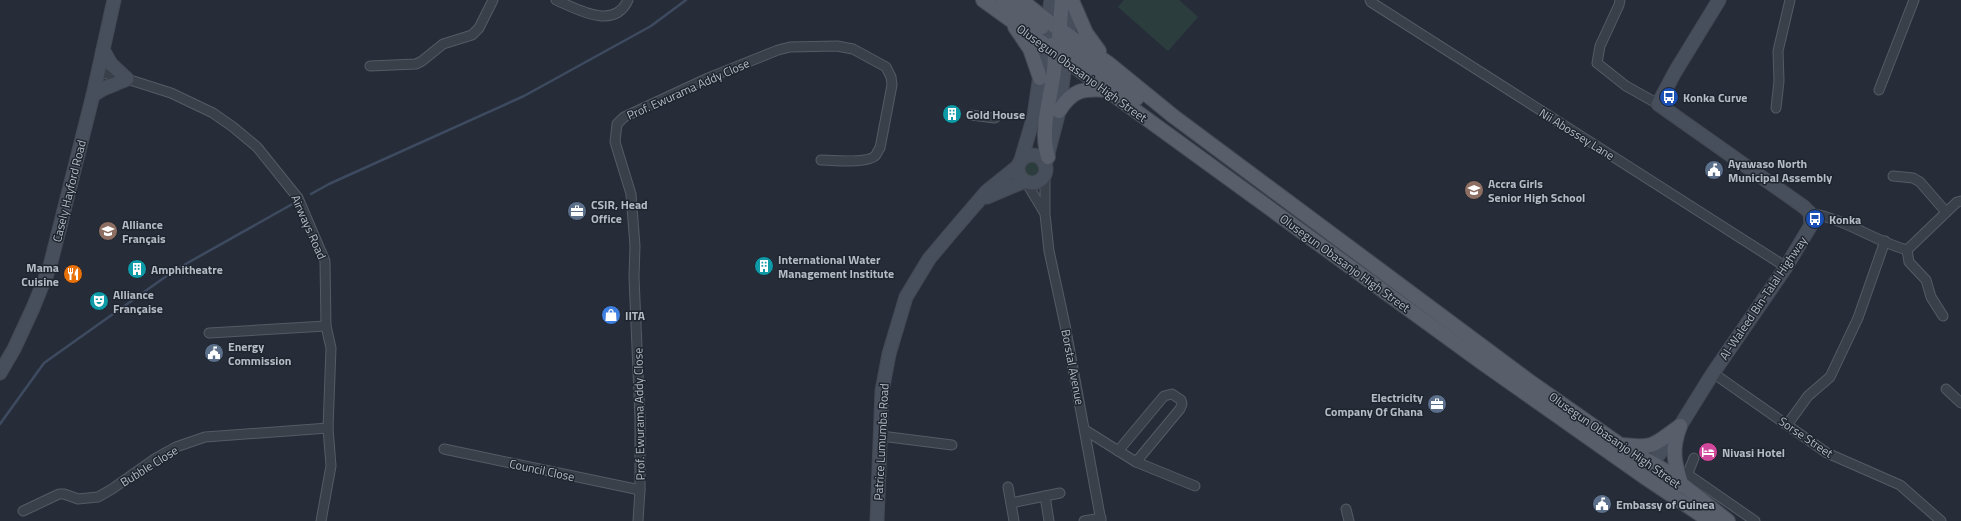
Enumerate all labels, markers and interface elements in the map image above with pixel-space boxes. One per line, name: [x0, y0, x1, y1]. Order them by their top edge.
street label: Olusegun Obasanjo High Street: [1013, 19, 1152, 127]
street label: Prof. Ewurama Addy Close: [624, 53, 752, 125]
bus stop icon: Konka Curve: [1658, 86, 1680, 108]
place label: Konka Curve: [1683, 88, 1747, 107]
building icon: Gold House: [941, 103, 963, 125]
street label: Nii Abossey Lane: [1536, 103, 1618, 165]
place label: Gold House: [966, 105, 1025, 124]
street label: Casely Hayford Road: [47, 138, 91, 244]
place label: Ayawaso North Municipal Assembly: [1728, 154, 1832, 187]
public building icon: Ayawaso North Municipal Assembly: [1703, 159, 1725, 181]
place label: Accra Girls Senior High School: [1488, 174, 1585, 207]
school or university icon: Accra Girls Senior High School: [1463, 179, 1485, 201]
street label: Airways Road: [286, 192, 332, 262]
place label: CSIR, Head Office: [591, 195, 648, 228]
office icon: CSIR, Head Office: [566, 200, 588, 222]
bus stop icon: Konka: [1804, 208, 1826, 230]
street label: Olusegun Obasanjo High Street: [1276, 209, 1415, 317]
place label: Konka: [1829, 210, 1861, 229]
place label: Alliance Français: [122, 215, 166, 248]
school or university icon: Alliance Français: [97, 220, 119, 242]
street label: Al-Waleed Bin-Talal Highway: [1714, 232, 1812, 364]
place label: International Water Management Institute: [778, 250, 894, 283]
building icon: International Water Management Institute: [753, 255, 775, 277]
place label: Mama Cuisine: [21, 258, 59, 291]
building icon: Amphitheatre: [126, 258, 148, 280]
place label: Amphitheatre: [151, 260, 223, 279]
restaurant icon: Mama Cuisine: [62, 263, 84, 285]
place label: Alliance Française: [113, 285, 163, 318]
theatre icon: Alliance Française: [88, 290, 110, 312]
shop icon: IITA: [600, 304, 622, 326]
place label: IITA: [625, 306, 646, 325]
street label: Borstal Avenue: [1056, 328, 1090, 406]
place label: Energy Commission: [228, 337, 291, 370]
public building icon: Energy Commission: [203, 342, 225, 364]
street label: Prof. Ewurama Addy Close: [628, 348, 650, 480]
street label: Patrice Lumumba Road: [868, 383, 894, 501]
street label: Olusegun Obasanjo High Street: [1545, 387, 1685, 493]
place label: Electricity Company Of Ghana: [1325, 388, 1423, 421]
office icon: Electricity Company Of Ghana: [1426, 393, 1448, 415]
street label: Sorse Street: [1775, 412, 1838, 463]
street label: Bubble Close: [116, 441, 182, 491]
hotel icon: Nivasi Hotel: [1697, 441, 1719, 463]
place label: Nivasi Hotel: [1722, 443, 1785, 462]
street label: Council Close: [508, 454, 576, 486]
public building icon: Embassy of Guinea: [1591, 493, 1613, 515]
place label: Embassy of Guinea: [1616, 495, 1715, 514]

